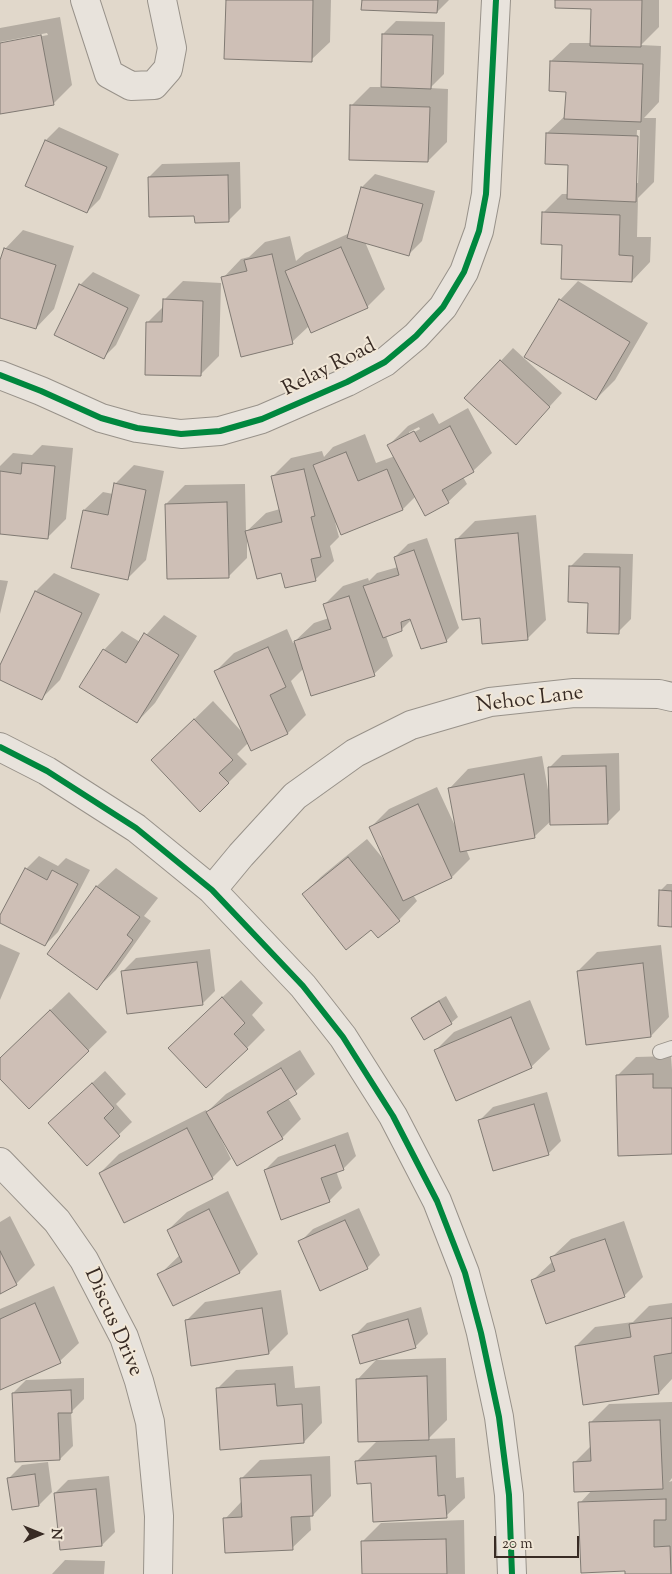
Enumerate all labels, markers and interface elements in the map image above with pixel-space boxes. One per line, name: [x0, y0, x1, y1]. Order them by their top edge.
street label: Relay Road: [279, 335, 381, 403]
street label: Nehoc Lane: [475, 682, 585, 720]
street label: Discus Drive: [77, 1265, 147, 1381]
north arrow: [15, 1509, 65, 1559]
scale bar: [497, 1526, 582, 1558]
text: N: [45, 1528, 65, 1540]
text: 20 m: [502, 1534, 533, 1555]

